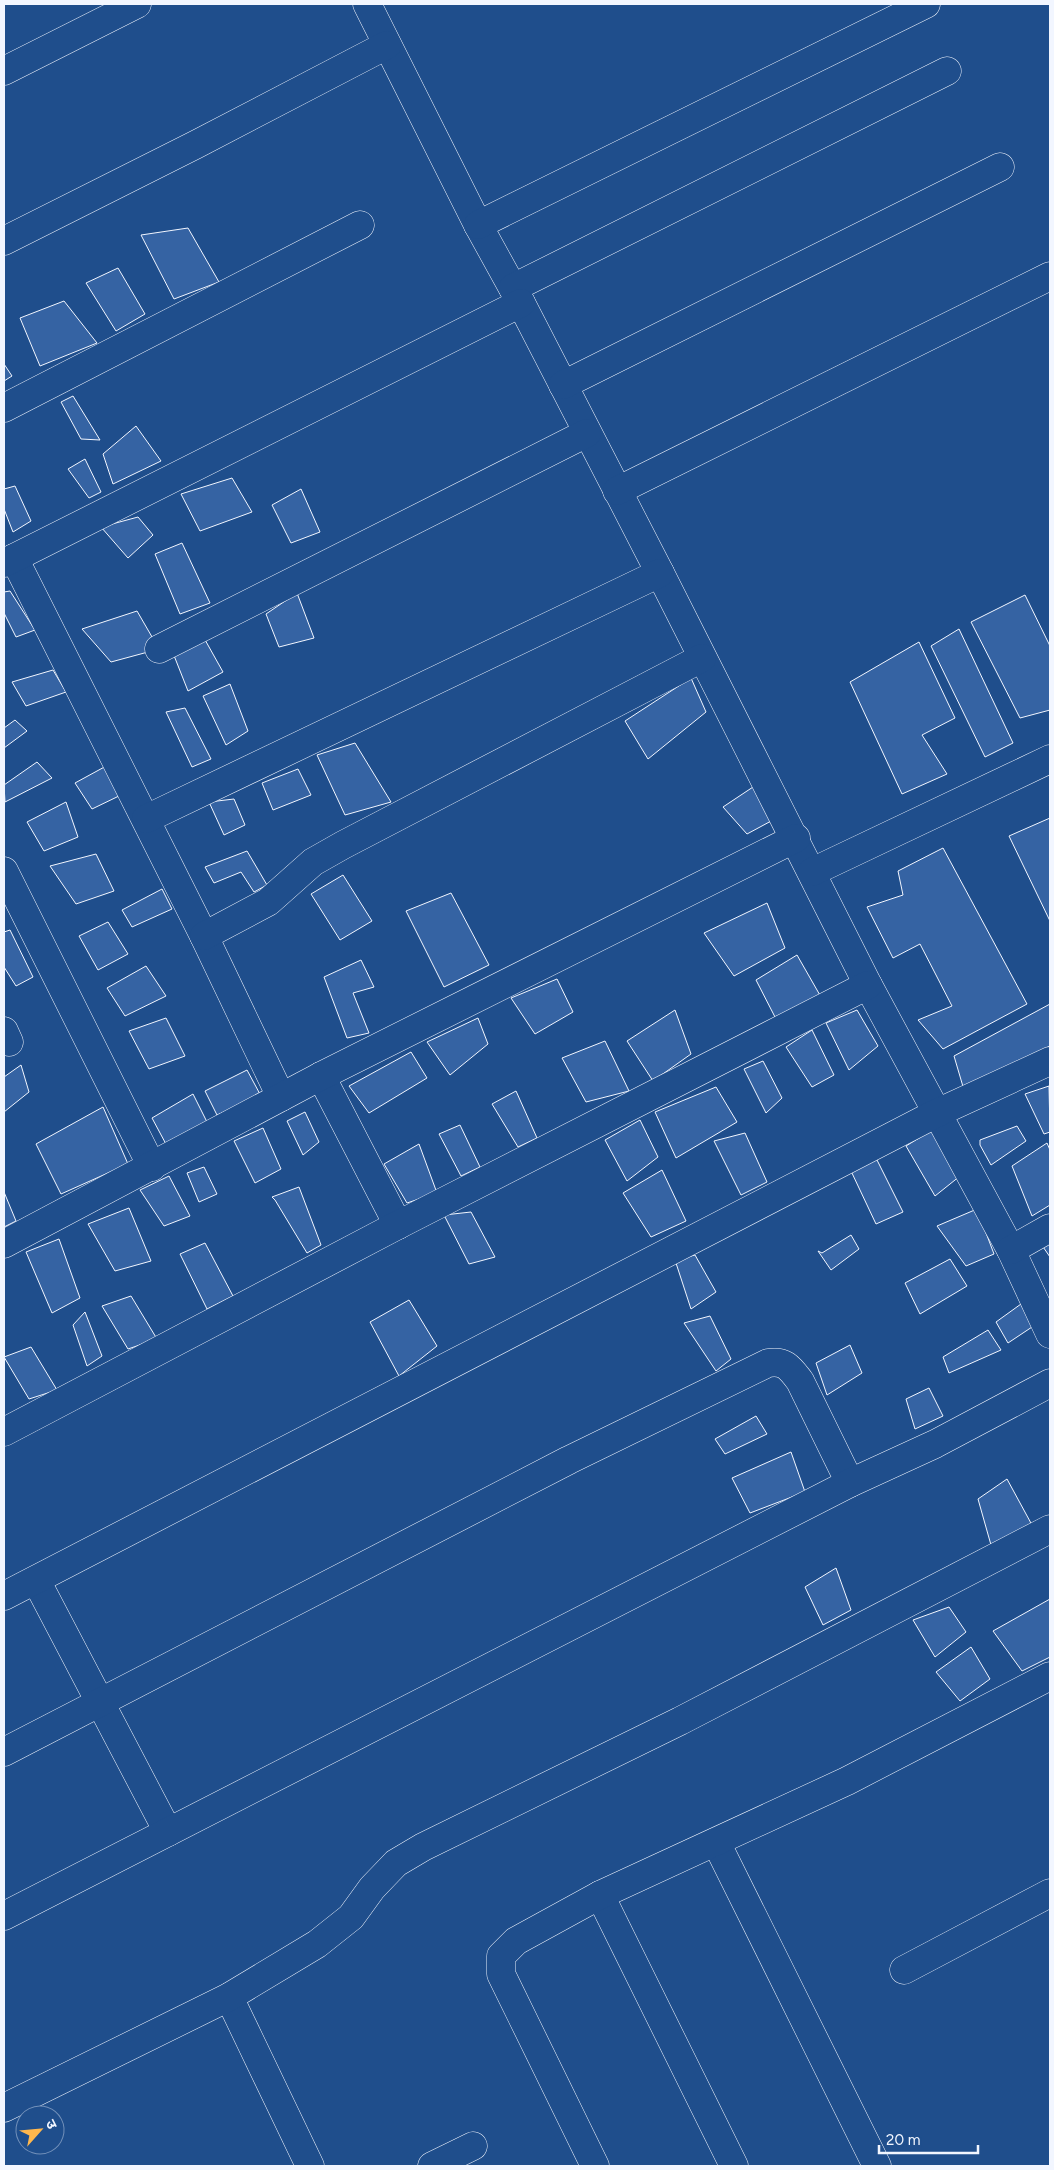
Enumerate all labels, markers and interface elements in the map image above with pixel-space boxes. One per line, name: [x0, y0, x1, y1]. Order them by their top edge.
north arrow: [15, 2105, 65, 2155]
text: उ: [42, 2117, 61, 2133]
scale bar: [879, 2122, 978, 2154]
text: 20 m: [886, 2131, 920, 2149]

